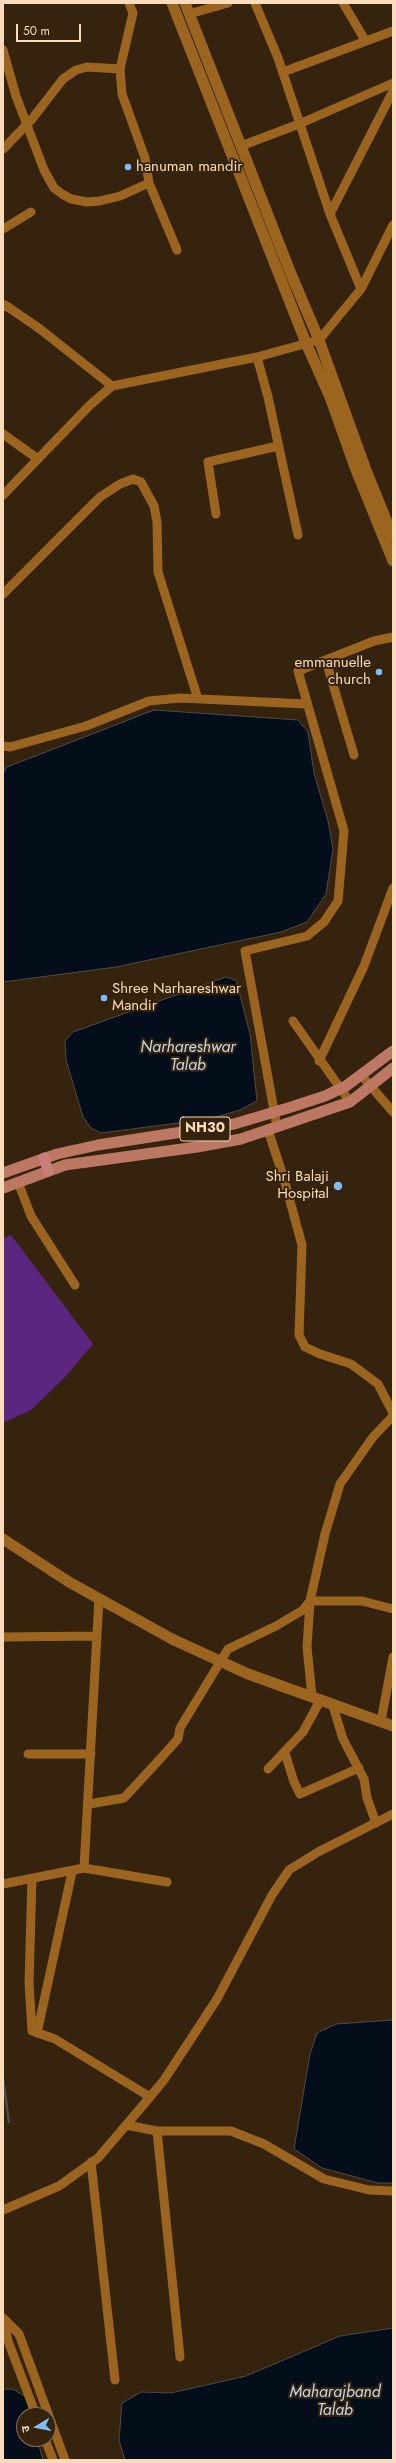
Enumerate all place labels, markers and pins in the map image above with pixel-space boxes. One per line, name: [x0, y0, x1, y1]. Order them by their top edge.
place label: hanuman mandir: [136, 158, 243, 176]
marker: hanuman mandir: [123, 162, 133, 172]
place label: emmanuelle church: [295, 654, 371, 689]
marker: emmanuelle church: [374, 667, 384, 677]
place label: Shree Narhareshwar Mandir: [112, 980, 241, 1015]
marker: Shree Narhareshwar Mandir: [99, 993, 109, 1003]
place label: Shri Balaji Hospital: [265, 1168, 329, 1203]
marker: Shri Balaji Hospital: [332, 1180, 344, 1192]

